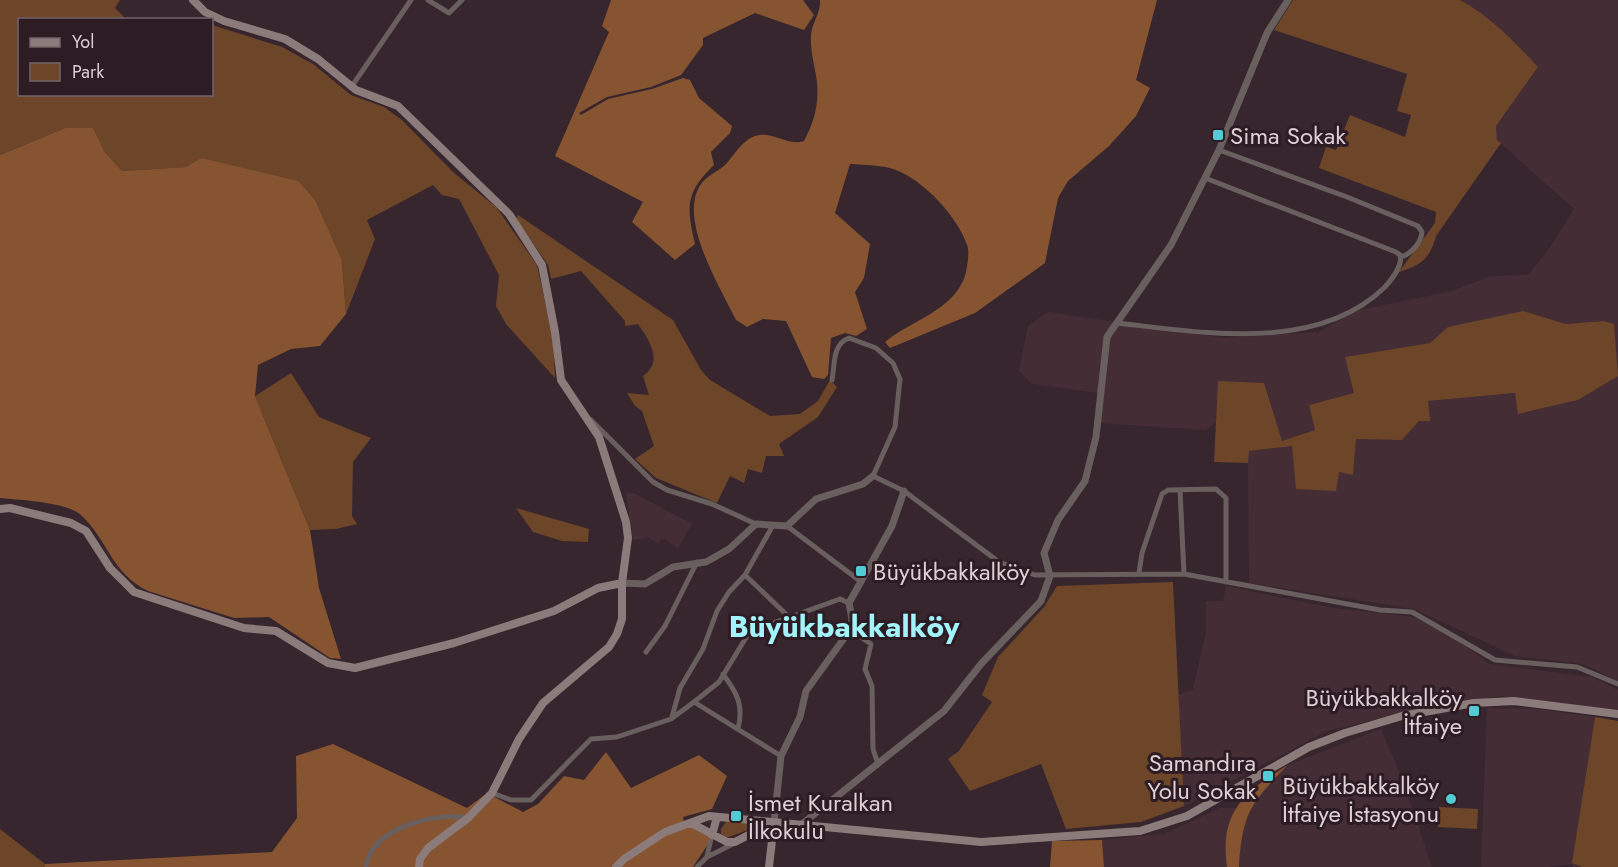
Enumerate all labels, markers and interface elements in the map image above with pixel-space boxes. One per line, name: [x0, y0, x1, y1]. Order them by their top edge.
legend: [18, 18, 213, 96]
text: Yol: [72, 29, 94, 55]
text: Park: [72, 59, 104, 85]
place label: Sima Sokak: [1230, 118, 1346, 153]
marker: Sima Sokak: [1211, 128, 1225, 142]
place label: Büyükbakkalköy: [873, 554, 1030, 589]
marker: Büyükbakkalköy: [854, 564, 868, 578]
district label: Büyükbakkalköy: [729, 605, 960, 648]
place label: Büyükbakkalköy İtfaiye: [1305, 680, 1462, 743]
marker: Büyükbakkalköy İtfaiye: [1467, 704, 1481, 718]
place label: Samandıra Yolu Sokak: [1148, 745, 1256, 808]
place label: Büyükbakkalköy İtfaiye İstasyonu: [1282, 768, 1439, 831]
marker: Samandıra Yolu Sokak: [1261, 769, 1275, 783]
place label: İsmet Kuralkan İlkokulu: [748, 785, 893, 848]
marker: Büyükbakkalköy İtfaiye İstasyonu: [1444, 792, 1458, 806]
marker: İsmet Kuralkan İlkokulu: [729, 809, 743, 823]

